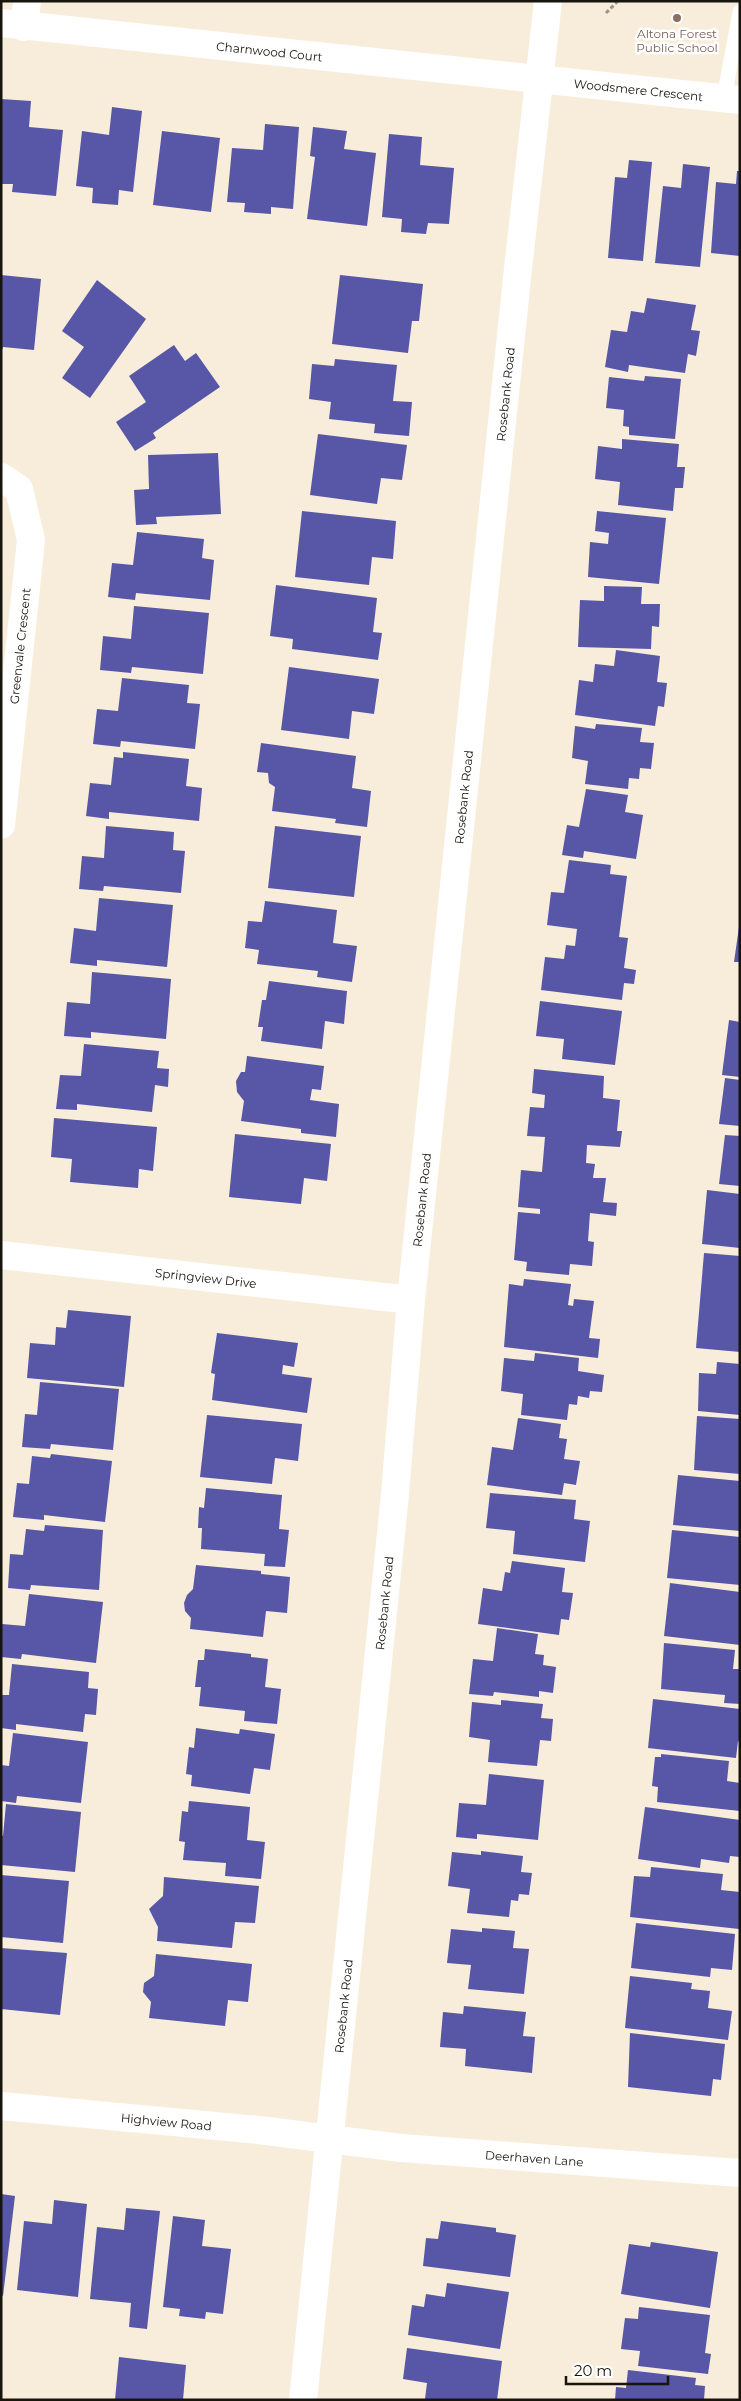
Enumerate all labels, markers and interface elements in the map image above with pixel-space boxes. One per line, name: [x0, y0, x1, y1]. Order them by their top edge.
marker: Altona Forest Public School: [671, 12, 683, 24]
place label: Altona Forest Public School: [636, 26, 718, 55]
street label: Charnwood Court: [216, 38, 324, 64]
street label: Woodsmere Crescent: [573, 75, 704, 104]
street label: Rosebank Road: [493, 346, 517, 442]
street label: Greenvale Crescent: [6, 587, 34, 705]
street label: Rosebank Road: [451, 749, 475, 845]
street label: Rosebank Road: [409, 1152, 434, 1248]
street label: Springview Drive: [154, 1264, 257, 1290]
street label: Rosebank Road: [372, 1555, 396, 1651]
street label: Rosebank Road: [331, 1958, 355, 2054]
street label: Highview Road: [120, 2110, 212, 2133]
street label: Deerhaven Lane: [485, 2147, 584, 2169]
scale bar: [566, 2354, 668, 2386]
text: 20 m: [574, 2361, 612, 2380]

